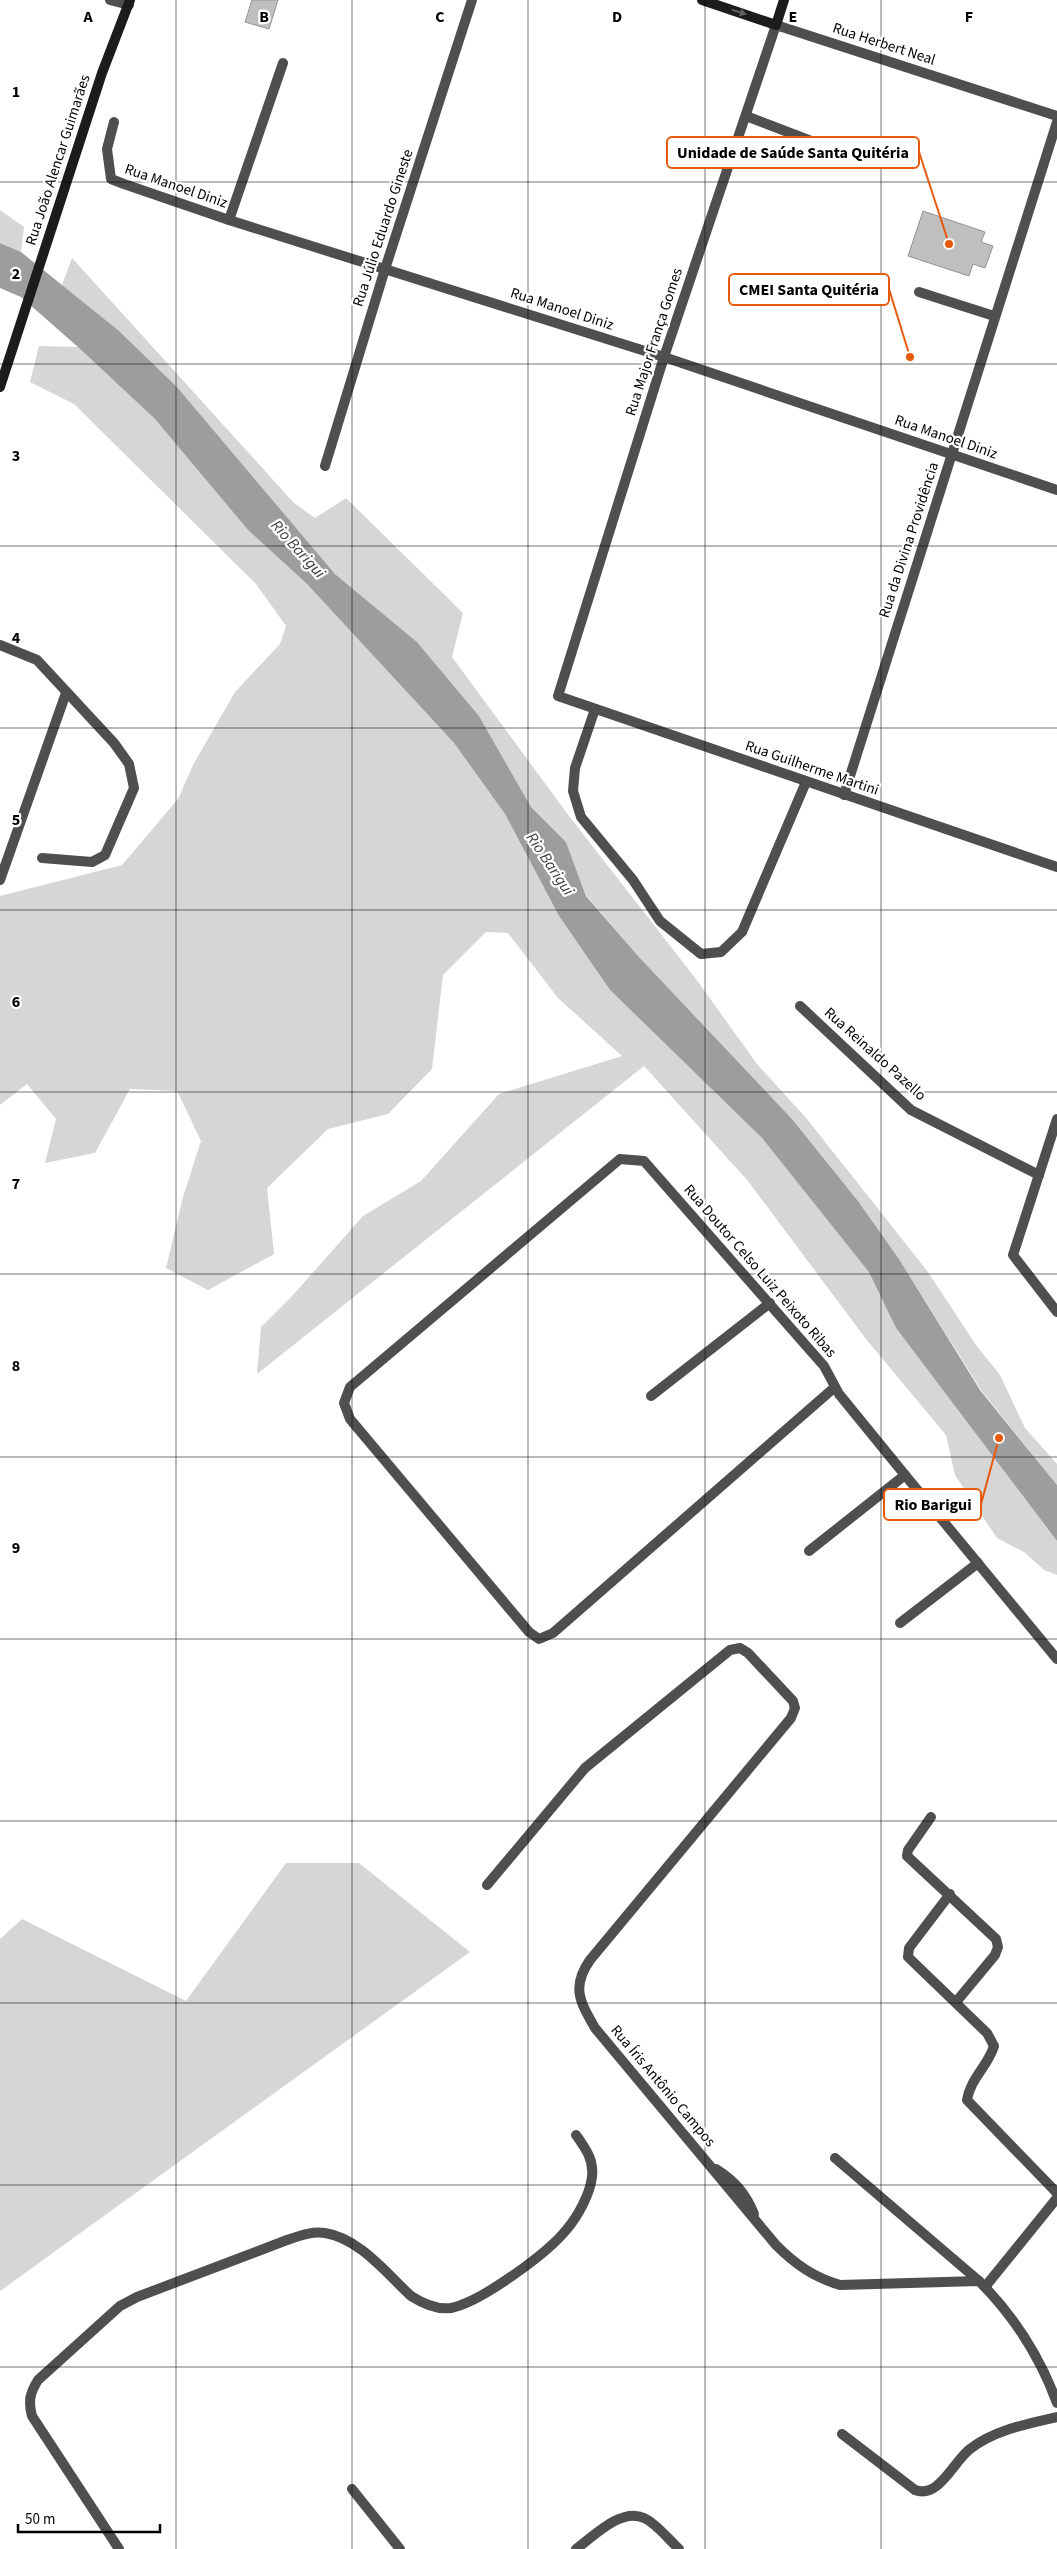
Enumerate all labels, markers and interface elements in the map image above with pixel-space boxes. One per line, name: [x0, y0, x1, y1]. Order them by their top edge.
text: A: [82, 6, 93, 28]
text: B: [259, 6, 269, 28]
text: C: [435, 6, 445, 28]
text: D: [612, 6, 622, 28]
text: E: [789, 6, 797, 28]
text: F: [965, 6, 973, 28]
one-way arrow: [732, 9, 747, 17]
street label: Rua Herbert Neal: [830, 17, 938, 71]
street label: Rua João Alencar Guimarães: [20, 72, 96, 248]
text: 1: [12, 81, 20, 103]
callout: Unidade de Saúde Santa Quitéria: [667, 137, 919, 168]
text: Unidade de Saúde Santa Quitéria: [677, 142, 909, 164]
street label: Rua Júlio Eduardo Gineste: [348, 147, 418, 309]
street label: Rua Manoel Diniz: [122, 159, 230, 213]
text: 2: [12, 263, 20, 285]
street label: Rua Major França Gomes: [620, 265, 688, 419]
callout: CMEI Santa Quitéria: [729, 274, 889, 305]
text: CMEI Santa Quitéria: [739, 279, 879, 301]
street label: Rua Manoel Diniz: [508, 282, 616, 336]
street label: Rua Manoel Diniz: [892, 410, 1000, 464]
text: 3: [12, 445, 20, 467]
street label: Rua da Divina Providência: [874, 459, 944, 621]
water label: Rio Barigui: [266, 515, 330, 583]
text: 4: [12, 627, 21, 649]
street label: Rua Guilherme Martini: [742, 735, 882, 801]
text: 5: [12, 809, 20, 831]
water label: Rio Barigui: [521, 828, 579, 900]
text: 6: [12, 991, 20, 1013]
street label: Rua Reinaldo Pazello: [819, 1002, 931, 1106]
text: 7: [12, 1173, 20, 1195]
street label: Rua Doutor Celso Luiz Peixoto Ribas: [679, 1180, 841, 1362]
text: 8: [12, 1355, 20, 1377]
callout: Rio Barigui: [884, 1489, 981, 1520]
text: Rio Barigui: [894, 1494, 972, 1516]
text: 9: [12, 1537, 20, 1559]
street label: Rua Íris Antônio Campos: [606, 2021, 720, 2151]
scale bar: [18, 2502, 160, 2534]
text: 50 m: [25, 2509, 55, 2530]

